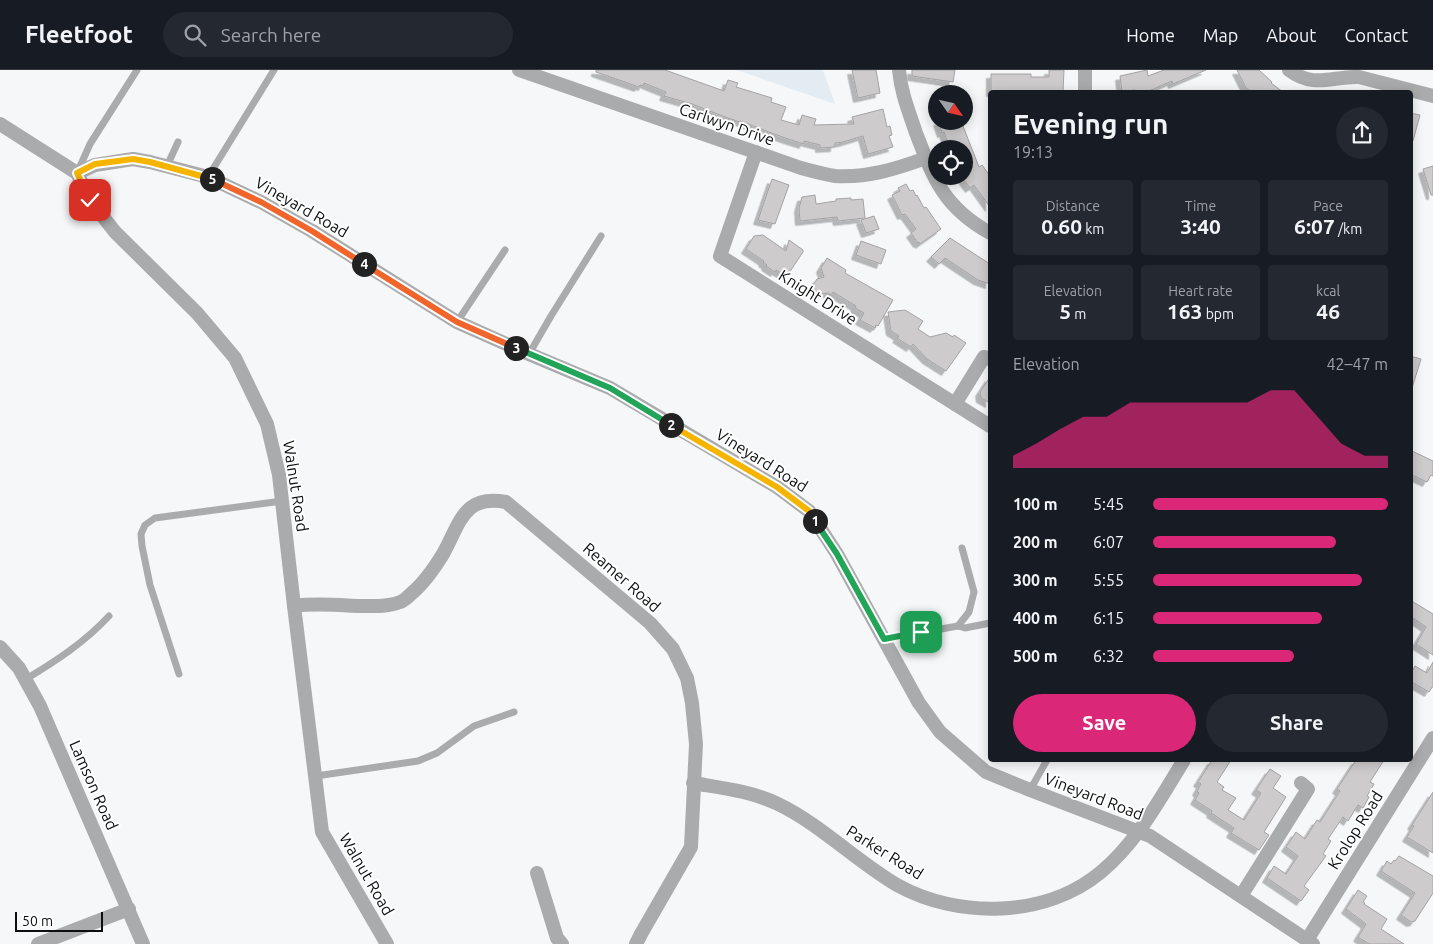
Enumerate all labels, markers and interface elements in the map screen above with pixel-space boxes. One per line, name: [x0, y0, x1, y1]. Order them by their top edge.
search box: [163, 12, 513, 57]
text: Fleetfoot: [25, 21, 133, 48]
icon: search: [181, 21, 209, 49]
text: Search here: [221, 24, 321, 46]
text: Home: [1126, 25, 1175, 45]
text: Map: [1203, 25, 1238, 45]
text: About: [1266, 25, 1316, 45]
text: Contact: [1344, 25, 1408, 45]
north arrow: [928, 85, 972, 130]
map controls: [928, 85, 973, 185]
street label: Carlwyn Drive: [677, 99, 777, 149]
button: share: [1336, 107, 1388, 159]
text: Evening run: [1013, 108, 1168, 139]
button: locate: [928, 140, 973, 185]
text: 19:13: [1013, 143, 1053, 161]
pin: 5: [200, 166, 224, 192]
text: 5: [209, 171, 216, 187]
street label: Vineyard Road: [252, 173, 352, 241]
pin: [69, 179, 111, 221]
icon: check: [76, 186, 104, 214]
text: Distance: [1046, 198, 1100, 214]
text: Time: [1185, 198, 1216, 214]
text: Pace: [1313, 198, 1343, 214]
text: 0.60: [1041, 214, 1082, 238]
text: 3:40: [1180, 214, 1221, 238]
text: 6:07: [1294, 214, 1335, 238]
text: km: [1082, 221, 1104, 237]
text: /km: [1335, 221, 1362, 237]
pin: 4: [352, 252, 376, 276]
text: 4: [361, 256, 368, 272]
street label: Knight Drive: [776, 266, 860, 328]
text: Elevation: [1044, 283, 1102, 299]
text: Heart rate: [1168, 283, 1233, 299]
text: kcal: [1316, 283, 1340, 299]
text: 5: [1059, 299, 1071, 323]
text: 163: [1167, 299, 1202, 323]
text: 46: [1316, 299, 1340, 323]
text: m: [1071, 306, 1086, 322]
text: bpm: [1202, 306, 1234, 322]
pin: 3: [504, 336, 528, 360]
text: 3: [513, 340, 520, 356]
text: Elevation: [1013, 355, 1080, 373]
text: 42–47 m: [1326, 355, 1388, 373]
pin: 2: [658, 412, 684, 438]
text: 2: [668, 417, 675, 433]
street label: Vineyard Road: [713, 425, 811, 495]
street label: Walnut Road: [280, 439, 312, 533]
text: 100 m: [1013, 495, 1058, 513]
text: 5:45: [1093, 495, 1124, 513]
pin: 1: [802, 508, 828, 534]
text: 1: [812, 513, 819, 529]
text: 200 m: [1013, 533, 1058, 551]
text: 6:07: [1093, 533, 1124, 551]
street label: Reamer Road: [580, 539, 664, 615]
text: 300 m: [1013, 571, 1058, 589]
text: 5:55: [1093, 571, 1124, 589]
text: 400 m: [1013, 609, 1058, 627]
text: 6:15: [1093, 609, 1124, 627]
pin: [900, 611, 942, 653]
icon: arrive: [907, 618, 935, 646]
text: 500 m: [1013, 647, 1058, 665]
text: 6:32: [1093, 647, 1124, 665]
button: Save: [1013, 694, 1196, 752]
button: Share: [1206, 694, 1388, 752]
street label: Lamson Road: [66, 737, 122, 833]
street label: Vineyard Road: [1042, 769, 1146, 823]
street label: Krolop Road: [1324, 788, 1386, 872]
street label: Parker Road: [843, 821, 927, 883]
street label: Walnut Road: [336, 830, 398, 918]
scale bar: [15, 909, 102, 932]
text: 50 m: [22, 913, 53, 929]

